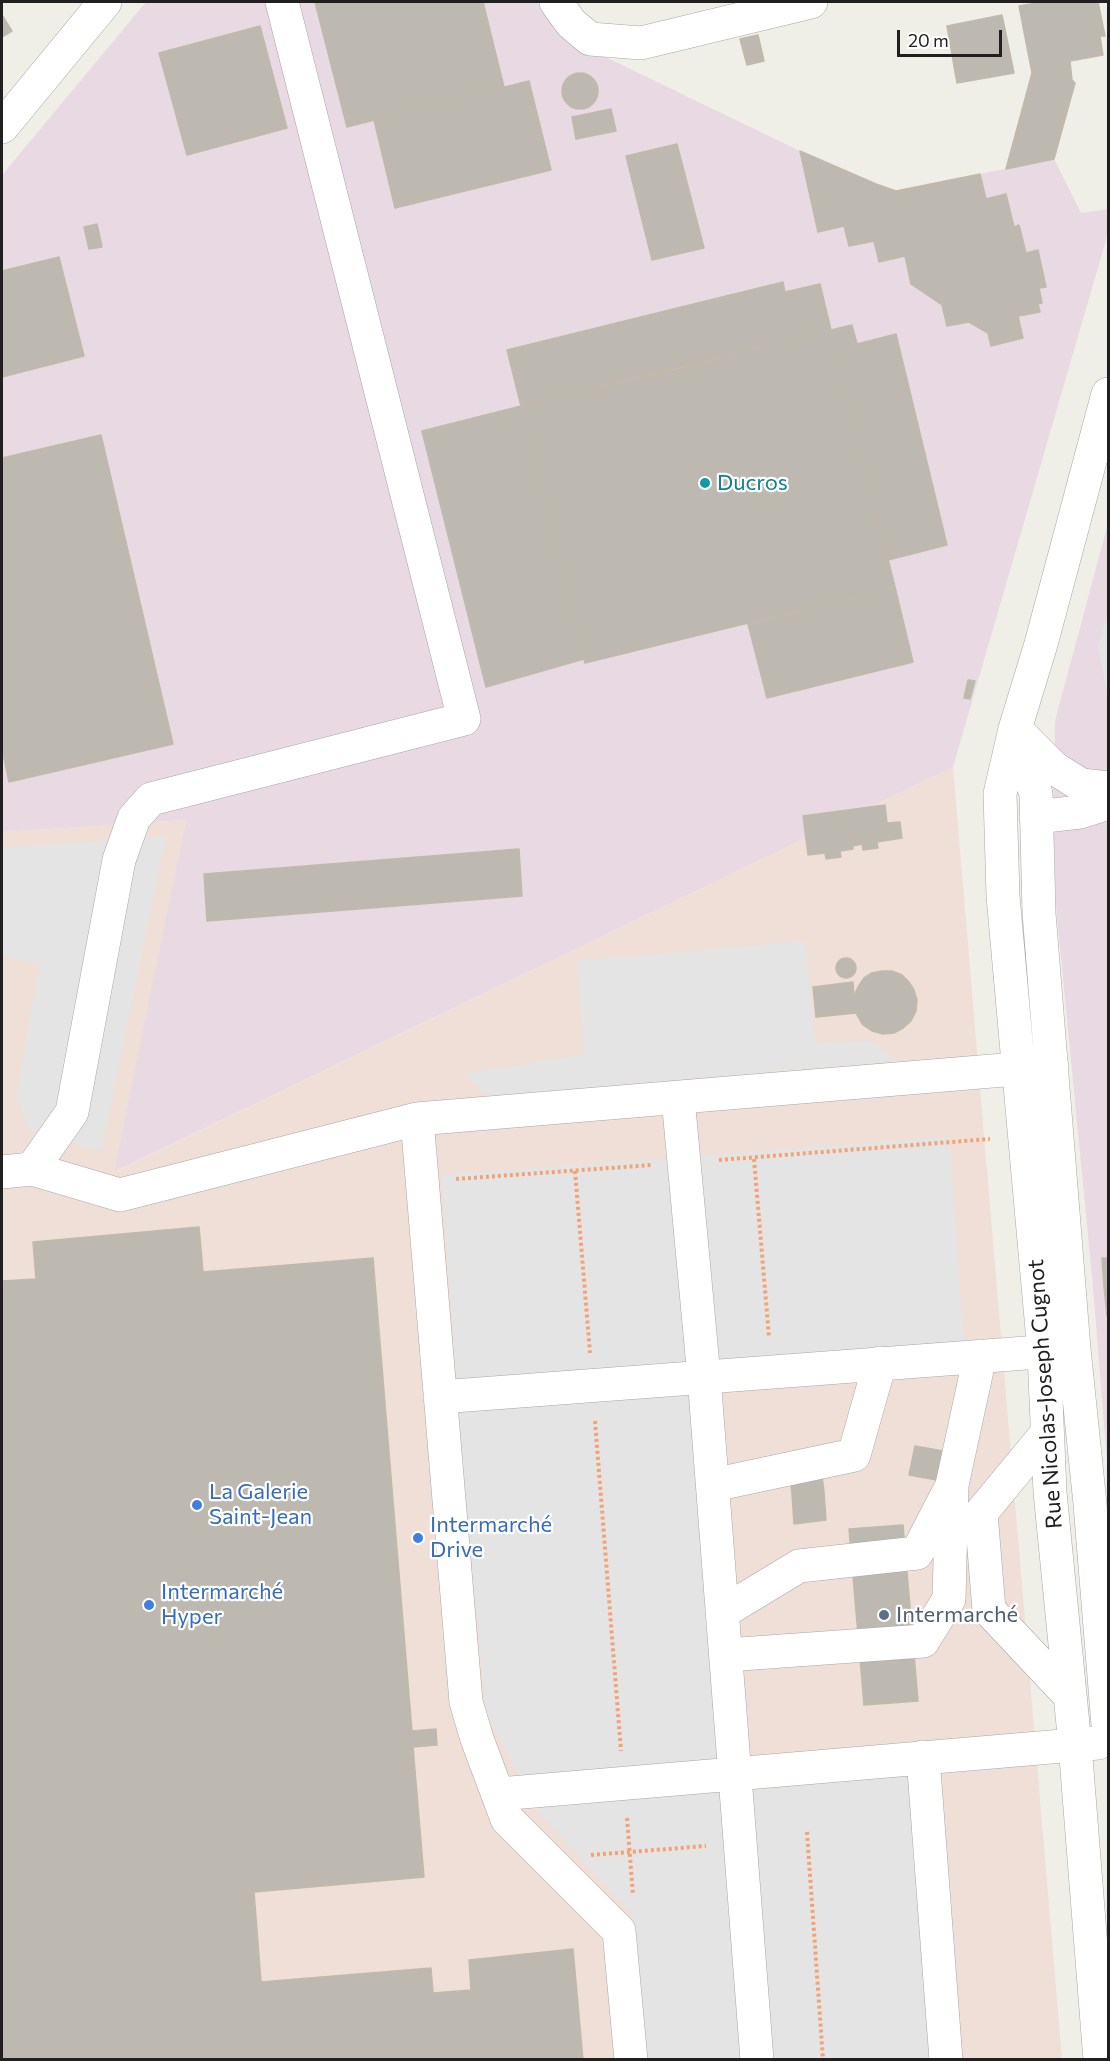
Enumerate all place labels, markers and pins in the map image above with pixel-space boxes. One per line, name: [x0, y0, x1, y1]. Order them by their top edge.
place label: Ducros: [717, 470, 788, 496]
marker: Ducros: [698, 476, 712, 490]
place label: La Galerie Saint-Jean: [209, 1479, 312, 1530]
marker: La Galerie Saint-Jean: [190, 1498, 204, 1512]
place label: Intermarché Drive: [430, 1512, 552, 1564]
marker: Intermarché Drive: [411, 1531, 425, 1545]
place label: Intermarché Hyper: [161, 1579, 283, 1630]
marker: Intermarché Hyper: [142, 1598, 156, 1612]
place label: Intermarché: [896, 1602, 1018, 1628]
marker: Intermarché: [877, 1608, 891, 1622]

